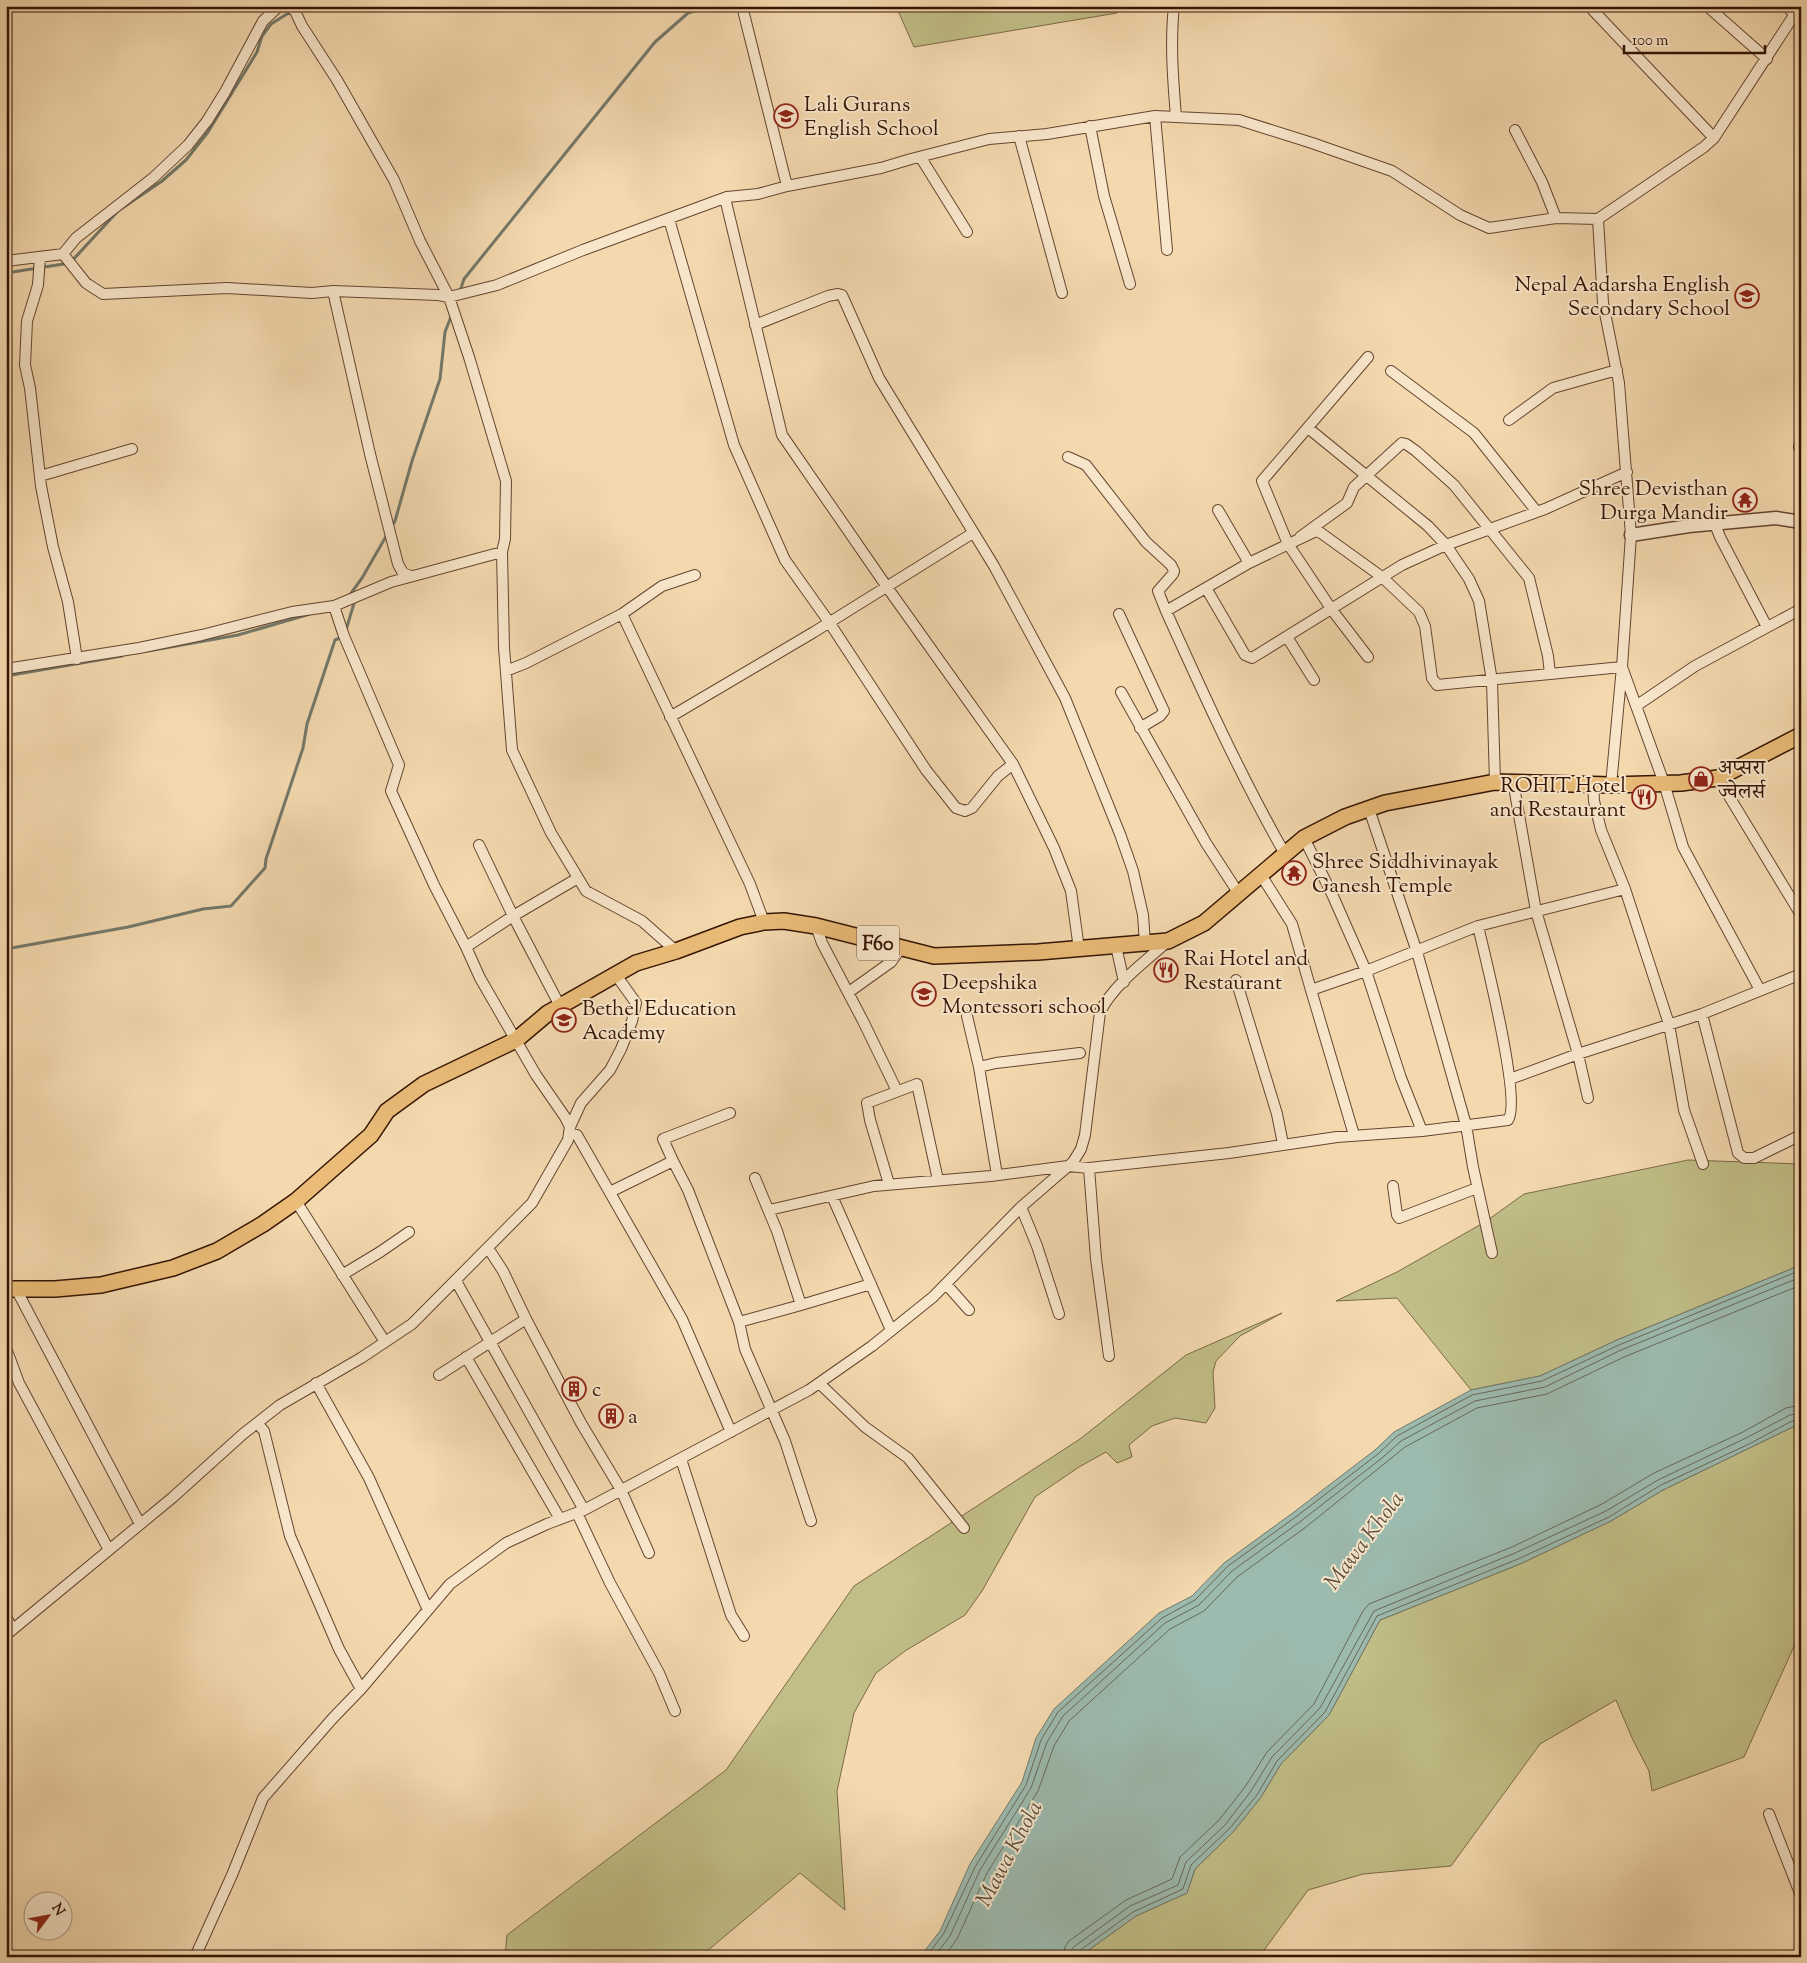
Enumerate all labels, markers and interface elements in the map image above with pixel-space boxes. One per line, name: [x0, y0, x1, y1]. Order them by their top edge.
scale bar: [1624, 22, 1766, 54]
text: 100 m: [1632, 31, 1669, 52]
place label: Lali Gurans English School: [804, 91, 939, 145]
school or university icon: Lali Gurans English School: [773, 103, 799, 129]
place label: Nepal Aadarsha English Secondary School: [1514, 271, 1730, 325]
school or university icon: Nepal Aadarsha English Secondary School: [1734, 283, 1760, 309]
place label: Shree Devisthan Durga Mandir: [1579, 475, 1728, 529]
temple icon: Shree Devisthan Durga Mandir: [1732, 487, 1758, 513]
place label: अप्सरा ज्वेलर्स: [1717, 754, 1766, 808]
shop icon: अप्सरा ज्वेलर्स: [1688, 766, 1714, 792]
place label: ROHIT Hotel and Restaurant: [1490, 772, 1626, 826]
restaurant icon: ROHIT Hotel and Restaurant: [1631, 784, 1657, 810]
place label: Shree Siddhivinayak Ganesh Temple: [1312, 848, 1500, 902]
temple icon: Shree Siddhivinayak Ganesh Temple: [1281, 860, 1307, 886]
road number: F60: [857, 926, 899, 960]
place label: Rai Hotel and Restaurant: [1184, 945, 1308, 999]
restaurant icon: Rai Hotel and Restaurant: [1153, 957, 1179, 983]
place label: Deepshika Montessori school: [942, 969, 1107, 1023]
school or university icon: Deepshika Montessori school: [911, 981, 937, 1007]
place label: Bethel Education Academy: [582, 995, 737, 1049]
school or university icon: Bethel Education Academy: [551, 1007, 577, 1033]
building icon: c: [561, 1376, 587, 1402]
place label: c: [592, 1376, 602, 1406]
building icon: a: [598, 1403, 624, 1429]
place label: a: [628, 1403, 638, 1433]
water label: Mawa Khola: [1318, 1486, 1413, 1598]
water label: Mawa Khola: [969, 1796, 1052, 1913]
north arrow: [22, 1890, 72, 1940]
text: N: [46, 1900, 69, 1920]

